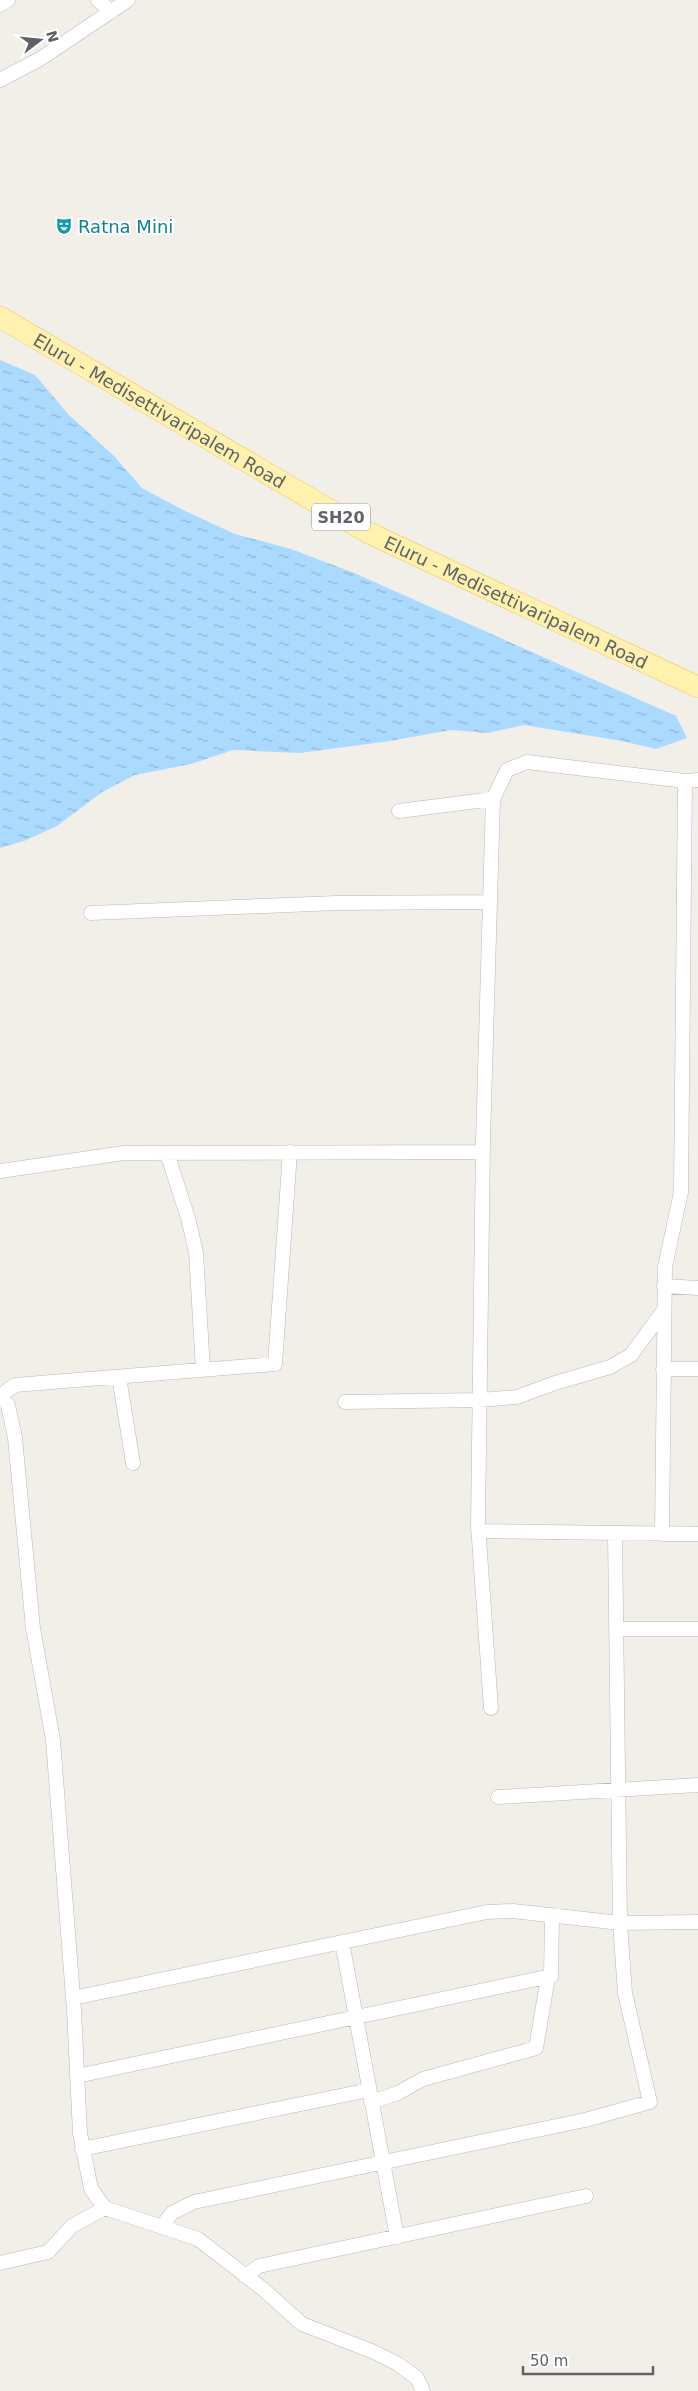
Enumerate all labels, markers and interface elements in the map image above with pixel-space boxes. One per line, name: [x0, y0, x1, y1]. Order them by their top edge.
north arrow: [15, 15, 65, 65]
text: N: [43, 29, 62, 44]
theatre icon: Ratna Mini: [54, 216, 74, 236]
place label: Ratna Mini: [78, 216, 173, 237]
street label: Eluru - Medisettivaripalem Road: [30, 329, 289, 492]
road number: SH20: [312, 504, 370, 530]
street label: Eluru - Medisettivaripalem Road: [381, 531, 651, 673]
scale bar: [523, 2344, 653, 2376]
text: 50 m: [530, 2352, 568, 2370]

